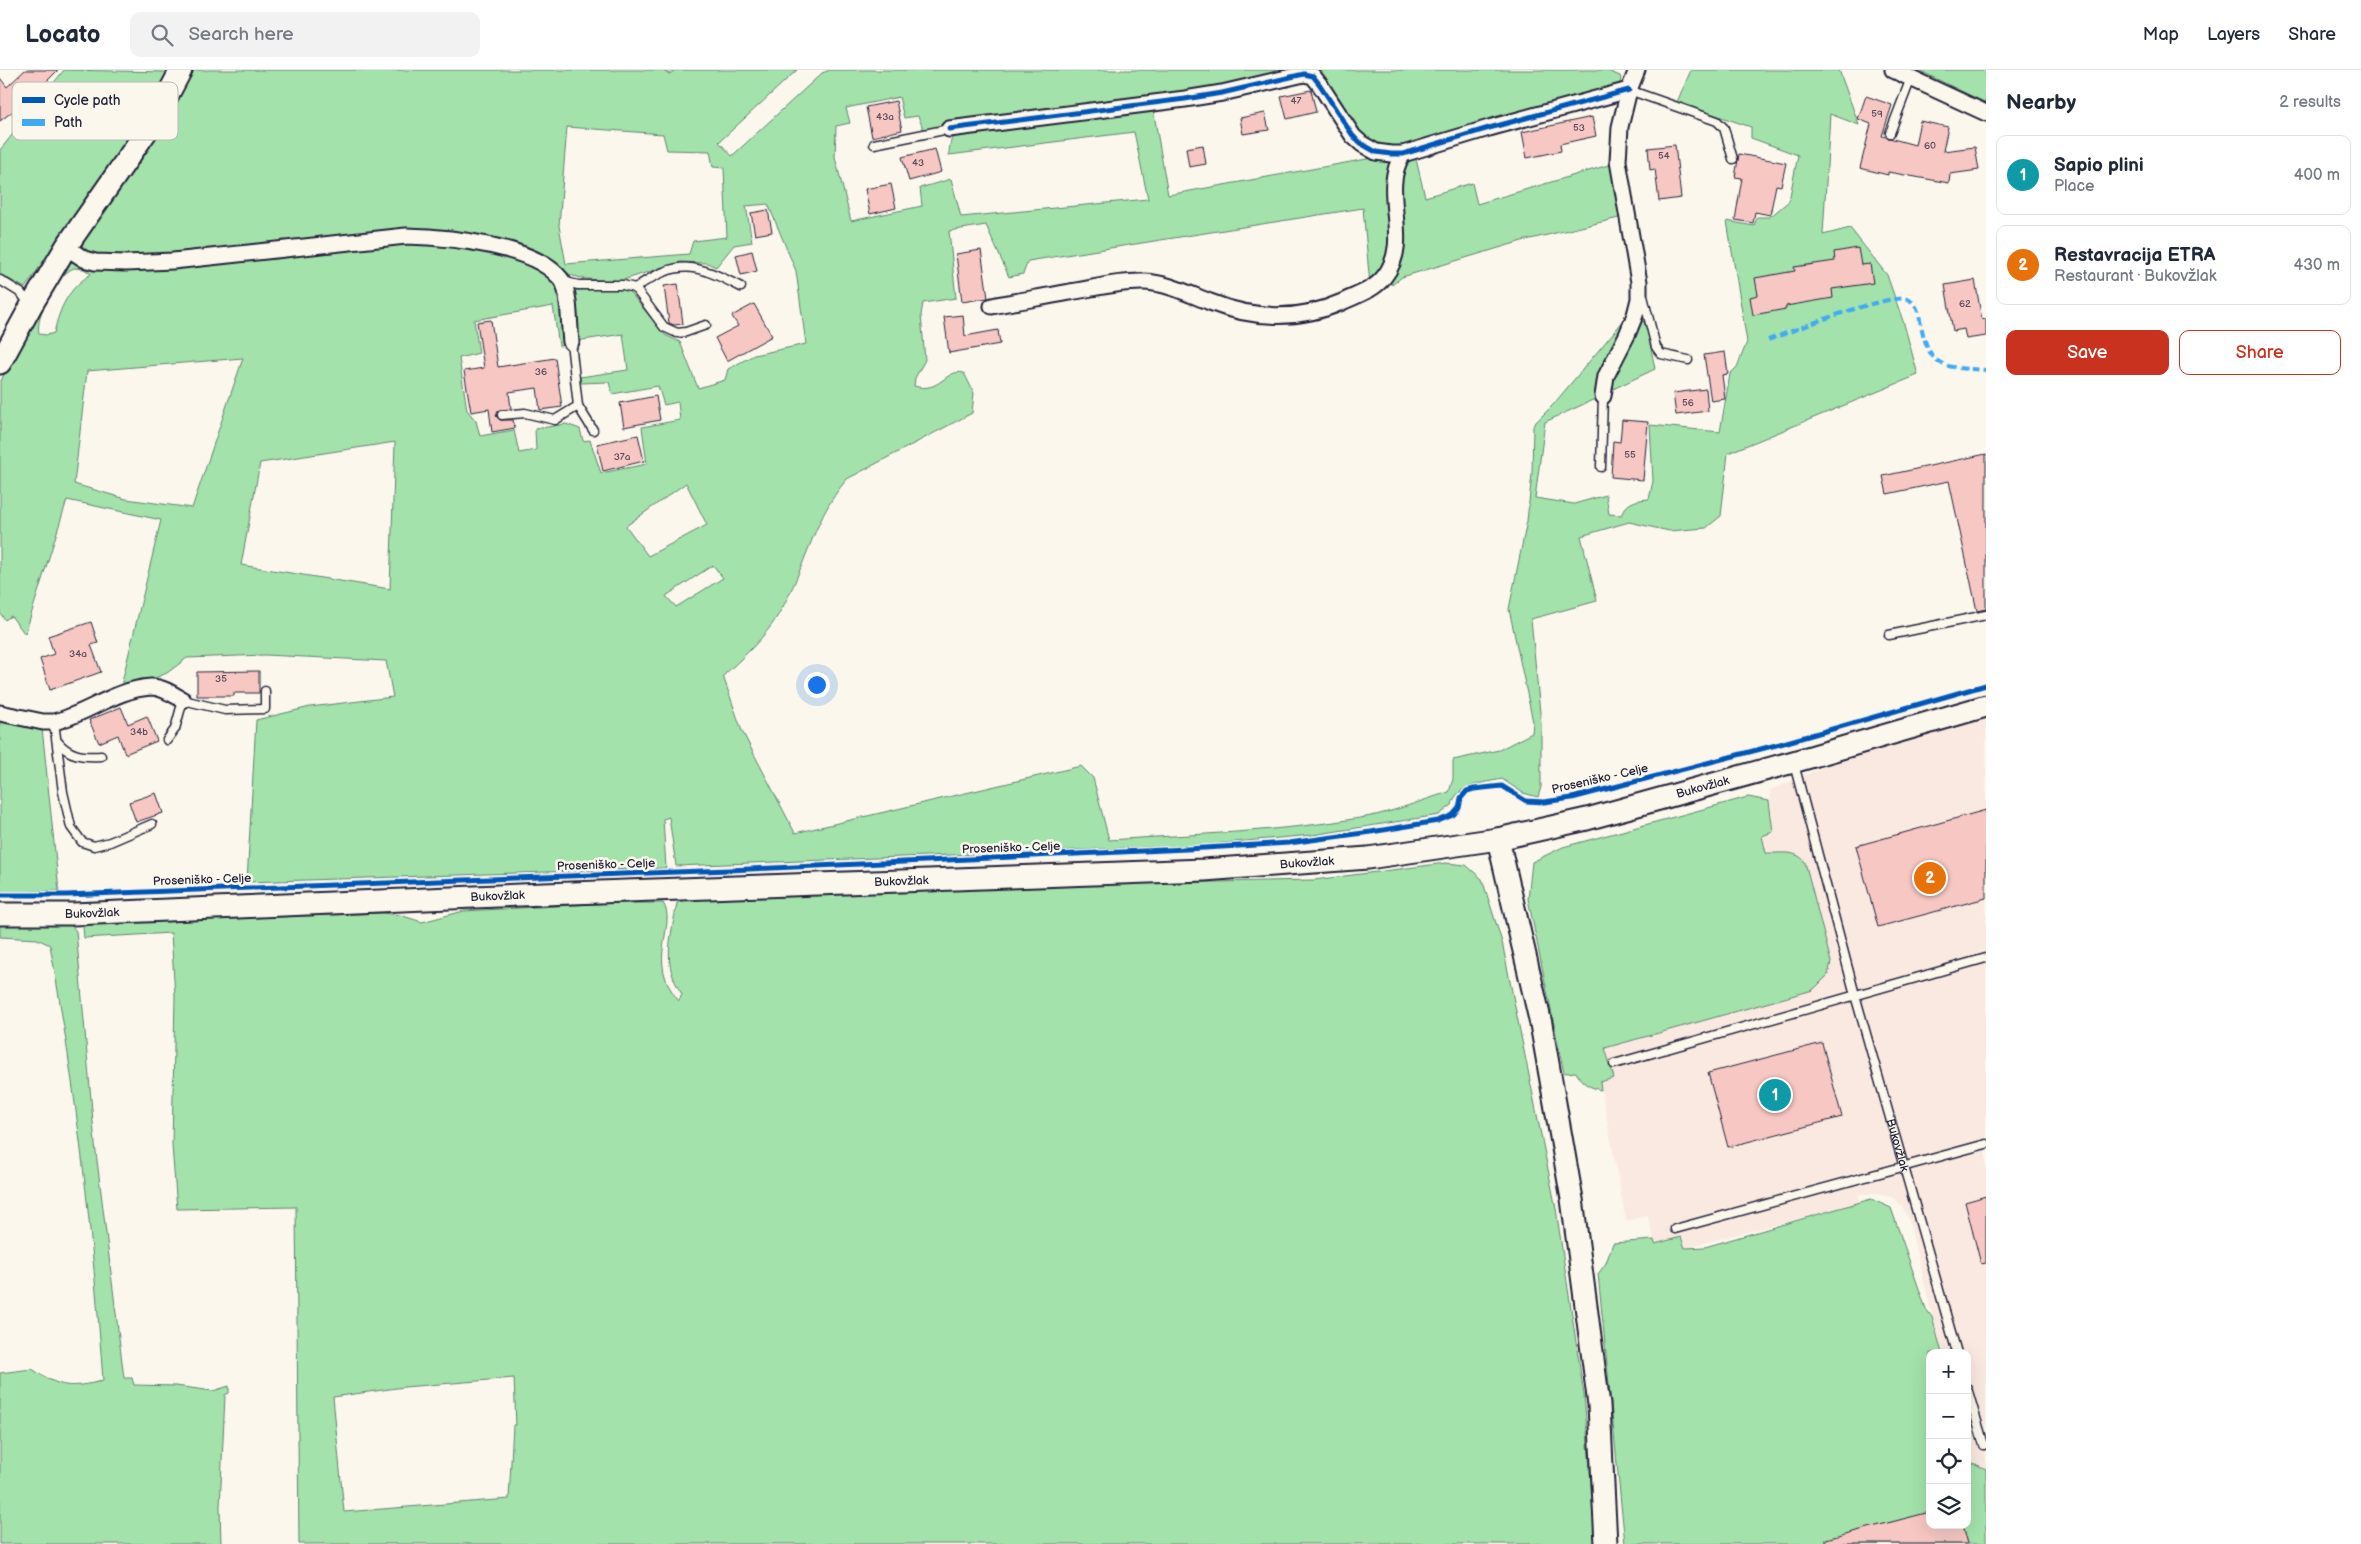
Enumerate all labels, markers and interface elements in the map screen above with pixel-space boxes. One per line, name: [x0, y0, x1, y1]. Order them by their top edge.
search box: [130, 12, 480, 57]
text: Locato: [25, 20, 100, 49]
icon: search: [148, 21, 176, 49]
text: Search here: [188, 23, 294, 46]
text: Map: [2143, 24, 2179, 45]
text: Layers: [2207, 24, 2260, 45]
text: Share: [2288, 24, 2336, 45]
legend: [12, 82, 178, 140]
text: Nearby: [2006, 90, 2076, 115]
text: Cycle path: [54, 92, 121, 109]
text: 2 results: [2279, 93, 2341, 112]
house number: 47: [1290, 95, 1302, 107]
house number: 59: [1871, 108, 1883, 120]
house number: 43a: [876, 111, 894, 123]
text: Path: [54, 114, 82, 131]
house number: 53: [1573, 122, 1585, 134]
house number: 60: [1924, 140, 1936, 152]
house number: 54: [1658, 150, 1670, 162]
text: Sapio plini: [2054, 154, 2144, 177]
house number: 43: [912, 157, 924, 169]
text: 1: [2020, 166, 2026, 185]
text: 400 m: [2294, 166, 2340, 185]
text: Place: [2054, 177, 2095, 196]
text: Restavracija ETRA: [2054, 244, 2215, 267]
text: 2: [2018, 256, 2028, 275]
text: 430 m: [2293, 256, 2340, 275]
text: Restaurant · Bukovžlak: [2054, 267, 2217, 286]
house number: 62: [1959, 298, 1971, 310]
button: Save: [2006, 330, 2169, 375]
button: Share: [2179, 330, 2341, 375]
house number: 36: [535, 366, 547, 378]
house number: 56: [1682, 397, 1694, 409]
house number: 55: [1624, 449, 1636, 461]
house number: 37a: [614, 451, 631, 463]
house number: 34a: [69, 648, 87, 660]
your location: [804, 672, 830, 698]
house number: 35: [215, 673, 227, 685]
house number: 34b: [130, 726, 148, 738]
street label: Proseniško - Celje: [1550, 761, 1650, 797]
street label: Bukovžlak: [1675, 772, 1731, 801]
street label: Proseniško - Celje: [962, 839, 1060, 857]
street label: Bukovžlak: [1279, 853, 1335, 872]
street label: Proseniško - Celje: [557, 856, 655, 874]
pin: 2: [1914, 859, 1946, 897]
street label: Proseniško - Celje: [153, 871, 251, 889]
street label: Bukovžlak: [874, 873, 929, 889]
street label: Bukovžlak: [470, 887, 525, 905]
street label: Bukovžlak: [65, 905, 120, 922]
pin: 1: [1759, 1076, 1791, 1114]
street label: Bukovžlak: [1883, 1117, 1912, 1173]
map controls: [1926, 1349, 1971, 1529]
button: +: [1926, 1349, 1971, 1394]
button: −: [1926, 1394, 1971, 1439]
button: locate: [1926, 1439, 1971, 1484]
button: layers: [1926, 1484, 1971, 1529]

